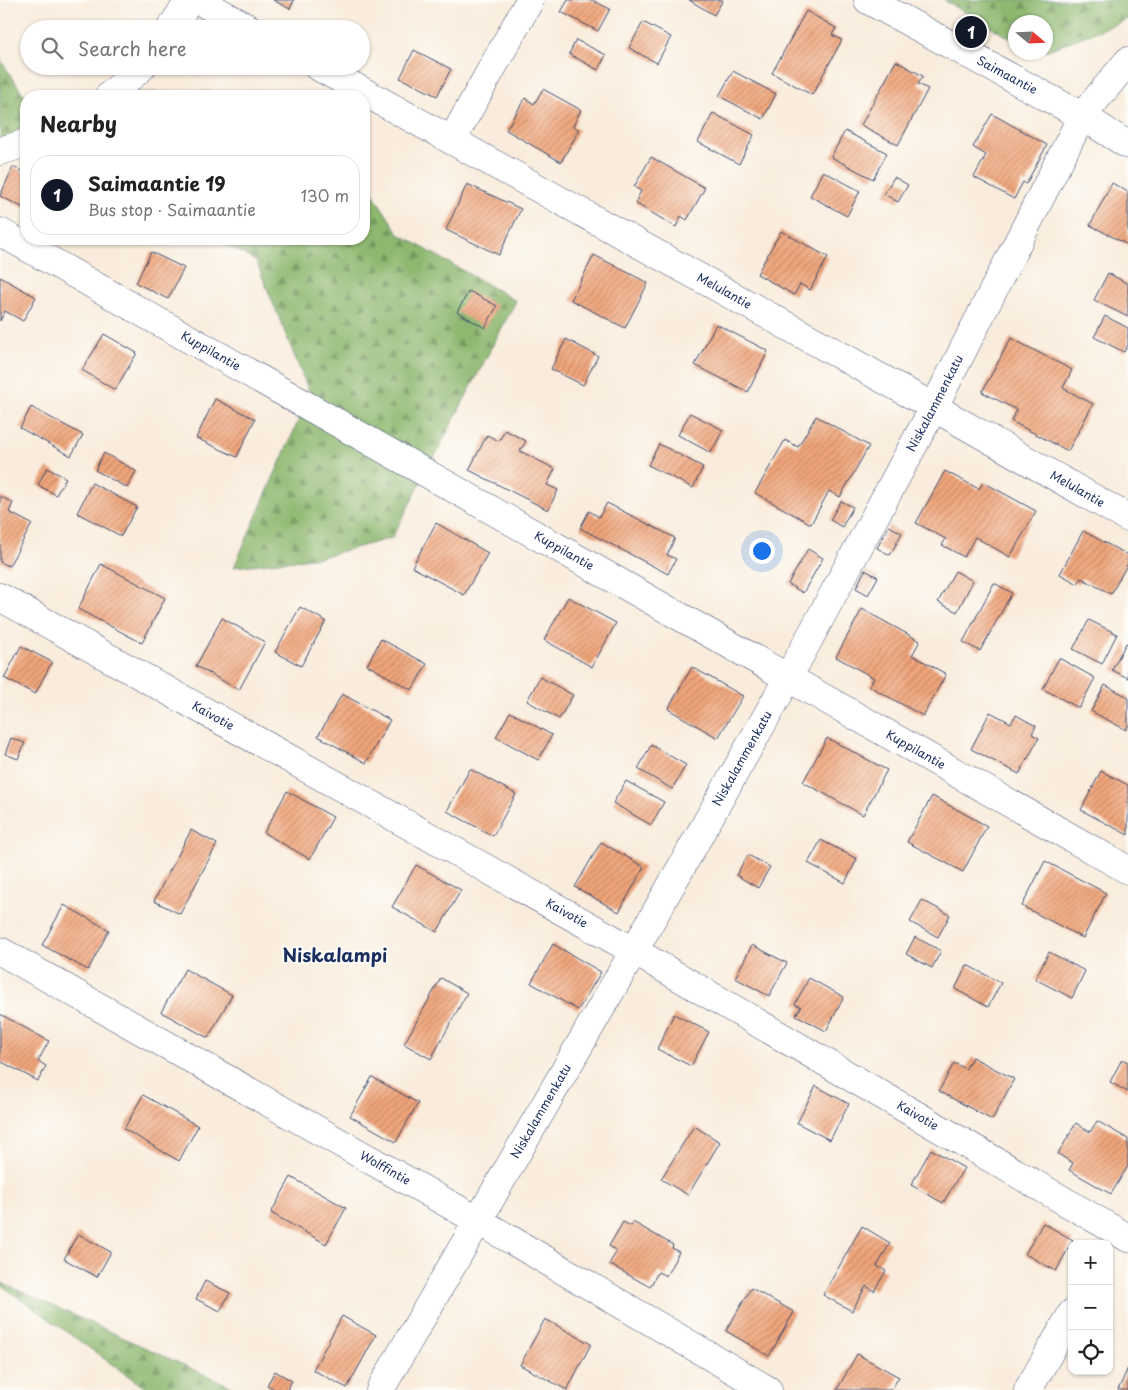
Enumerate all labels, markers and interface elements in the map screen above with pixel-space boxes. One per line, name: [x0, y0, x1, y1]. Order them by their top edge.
pin: 1: [955, 13, 987, 51]
north arrow: [1008, 15, 1053, 60]
search box: [20, 20, 370, 75]
icon: search: [38, 34, 66, 62]
text: Search here: [78, 34, 187, 62]
street label: Saimaantie: [974, 51, 1041, 98]
text: Nearby: [40, 107, 117, 139]
text: Saimaantie 19: [88, 169, 226, 197]
text: 1: [53, 183, 61, 207]
text: 130 m: [301, 183, 349, 207]
text: Bus stop · Saimaantie: [88, 197, 256, 221]
street label: Melulantie: [694, 268, 755, 313]
street label: Kuppilantie: [178, 326, 244, 374]
street label: Niskalammenkatu: [901, 352, 967, 455]
street label: Melulantie: [1047, 465, 1108, 511]
street label: Kuppilantie: [531, 526, 598, 574]
your location: [749, 538, 775, 564]
street label: Kaivotie: [189, 696, 238, 734]
street label: Niskalammenkatu: [707, 707, 776, 809]
street label: Kuppilantie: [883, 725, 949, 773]
street label: Kaivotie: [543, 894, 592, 932]
district label: Niskalampi: [283, 941, 387, 968]
street label: Niskalammenkatu: [506, 1060, 575, 1162]
street label: Kaivotie: [894, 1096, 942, 1134]
street label: Wolffintie: [357, 1146, 414, 1189]
map controls: [1068, 1240, 1113, 1375]
button: +: [1068, 1240, 1113, 1285]
button: −: [1068, 1285, 1113, 1330]
button: locate: [1068, 1330, 1113, 1375]

